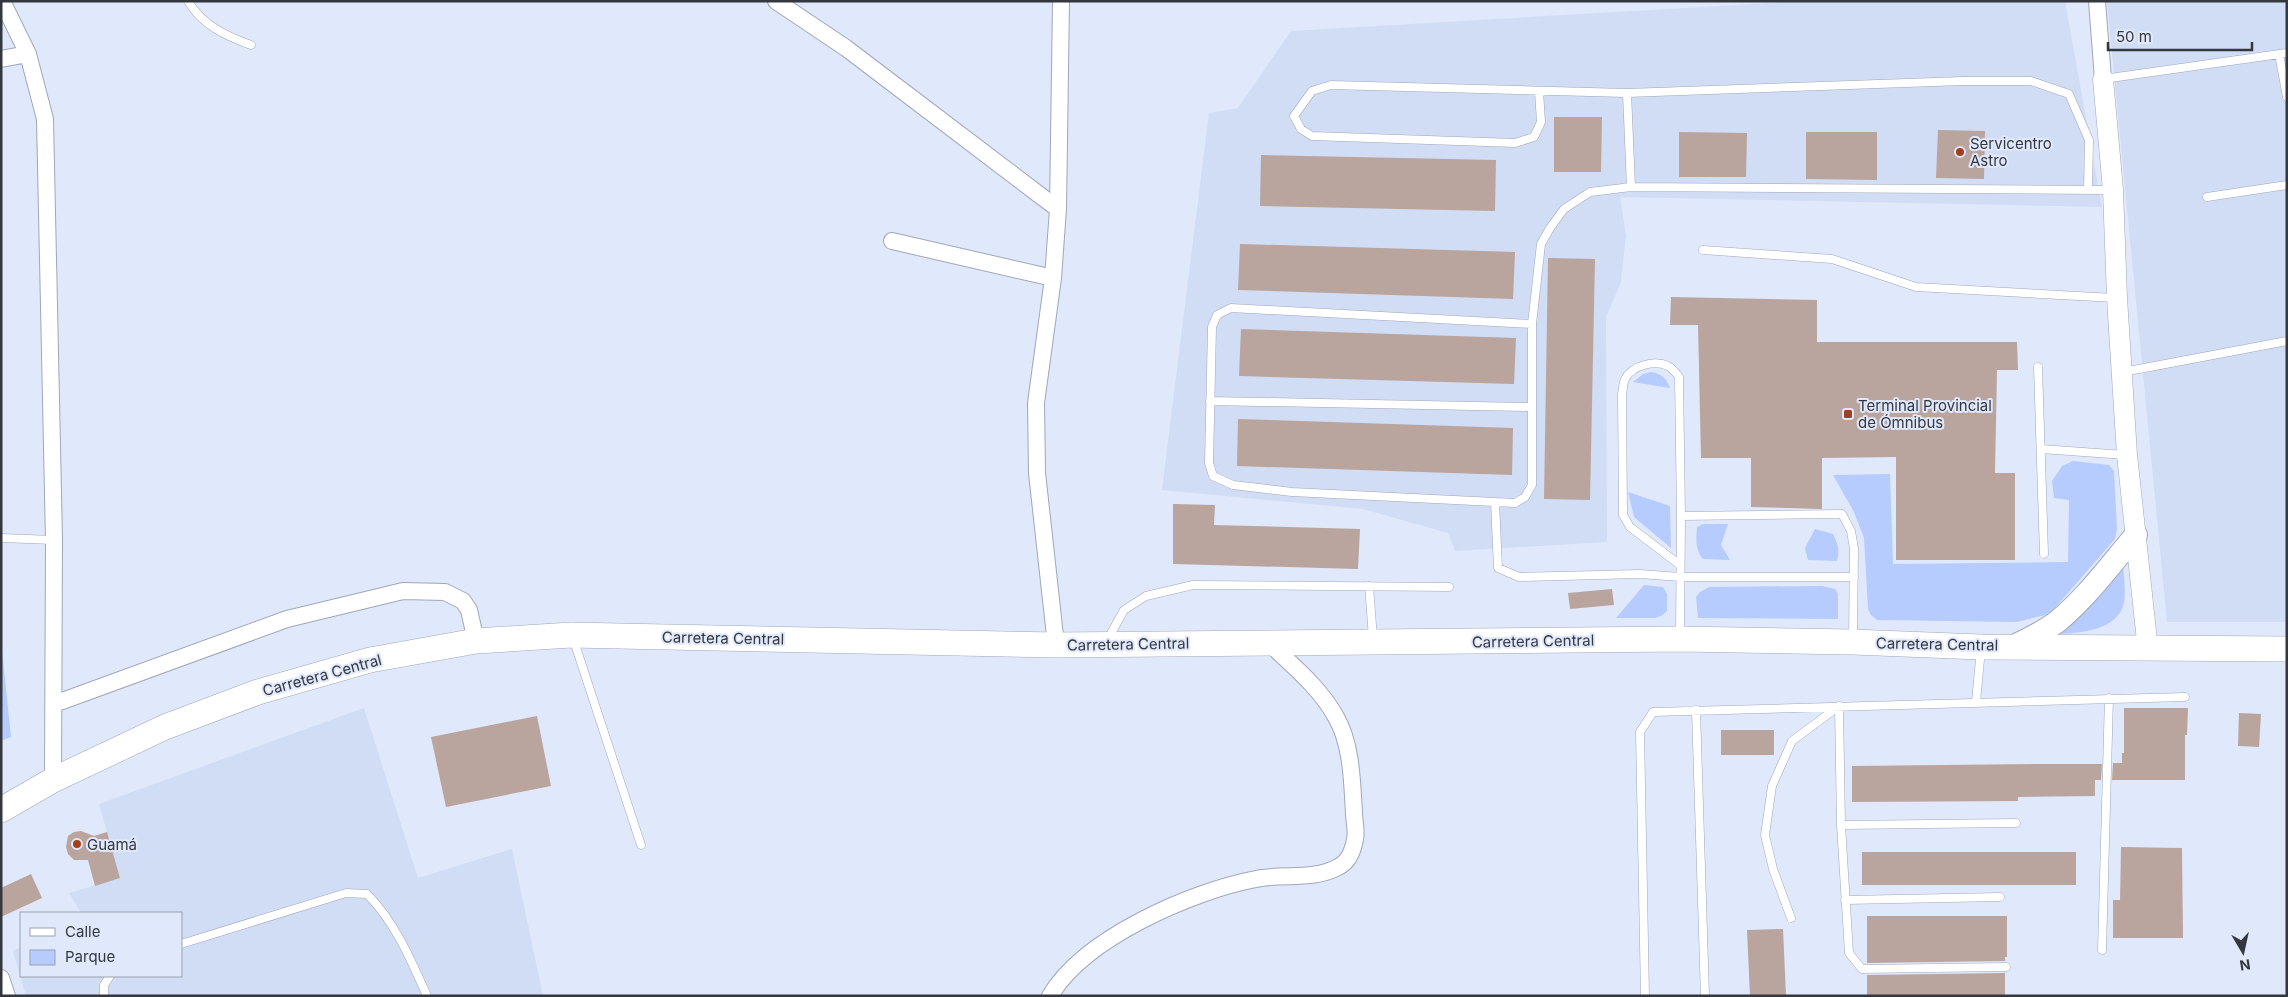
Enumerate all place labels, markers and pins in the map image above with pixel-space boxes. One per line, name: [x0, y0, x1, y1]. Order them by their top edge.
place label: Servicentro Astro: [1970, 134, 2052, 170]
marker: Servicentro Astro: [1954, 146, 1966, 158]
place label: Terminal Provincial de Ómnibus: [1858, 396, 1992, 432]
marker: Terminal Provincial de Ómnibus: [1842, 408, 1854, 420]
place label: Guamá: [87, 835, 137, 854]
marker: Guamá: [71, 838, 83, 850]

